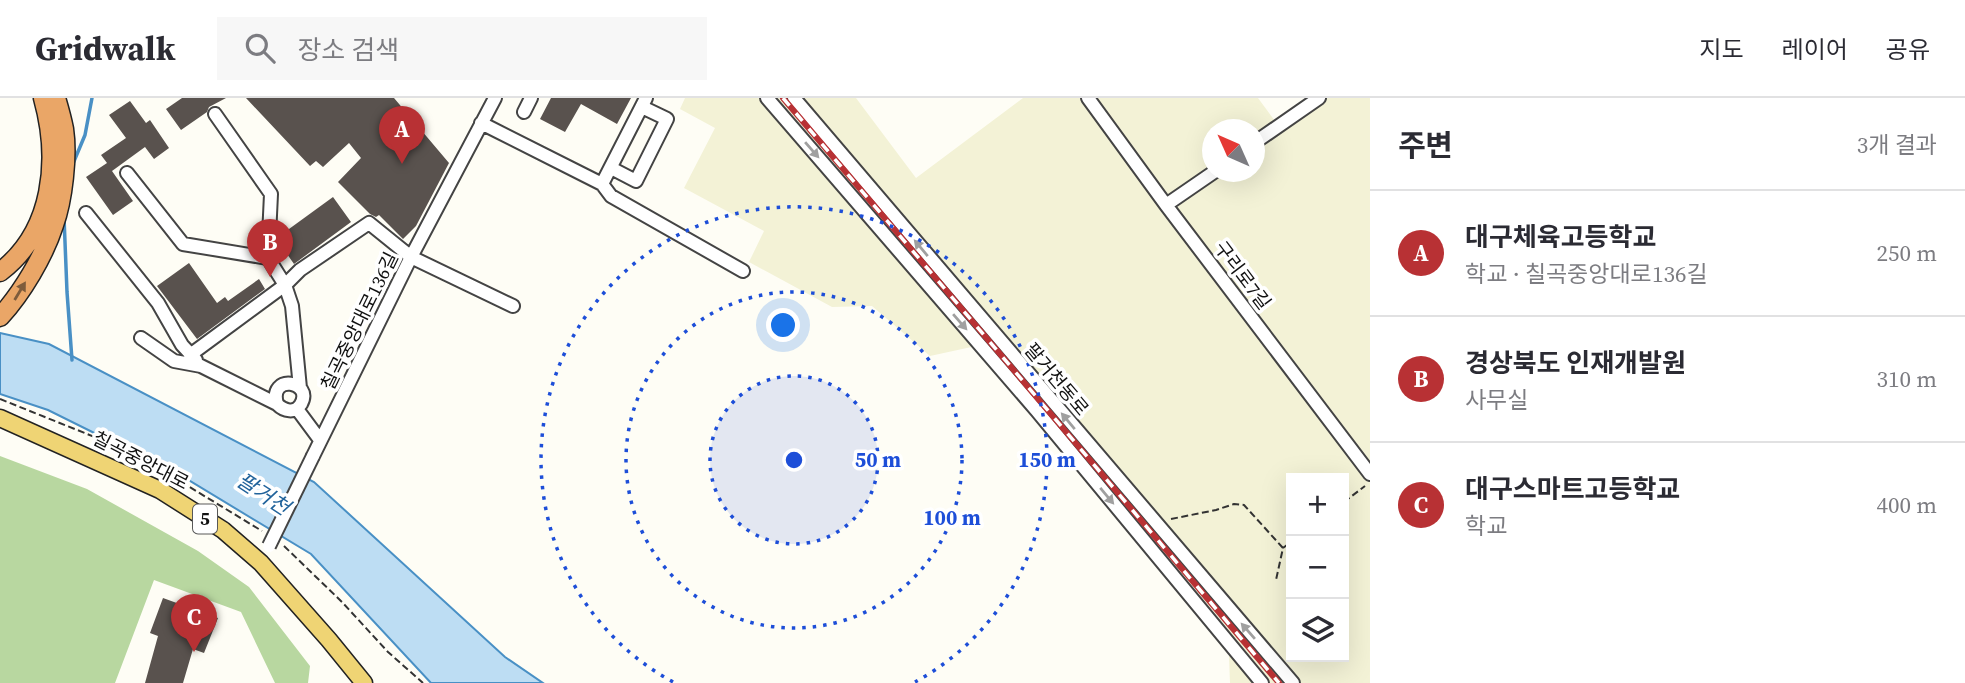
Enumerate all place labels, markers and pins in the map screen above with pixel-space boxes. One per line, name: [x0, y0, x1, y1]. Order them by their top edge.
pin: A: [379, 106, 425, 164]
pin: B: [247, 219, 293, 277]
centre of rings: [782, 448, 806, 472]
pin: C: [171, 594, 217, 652]

